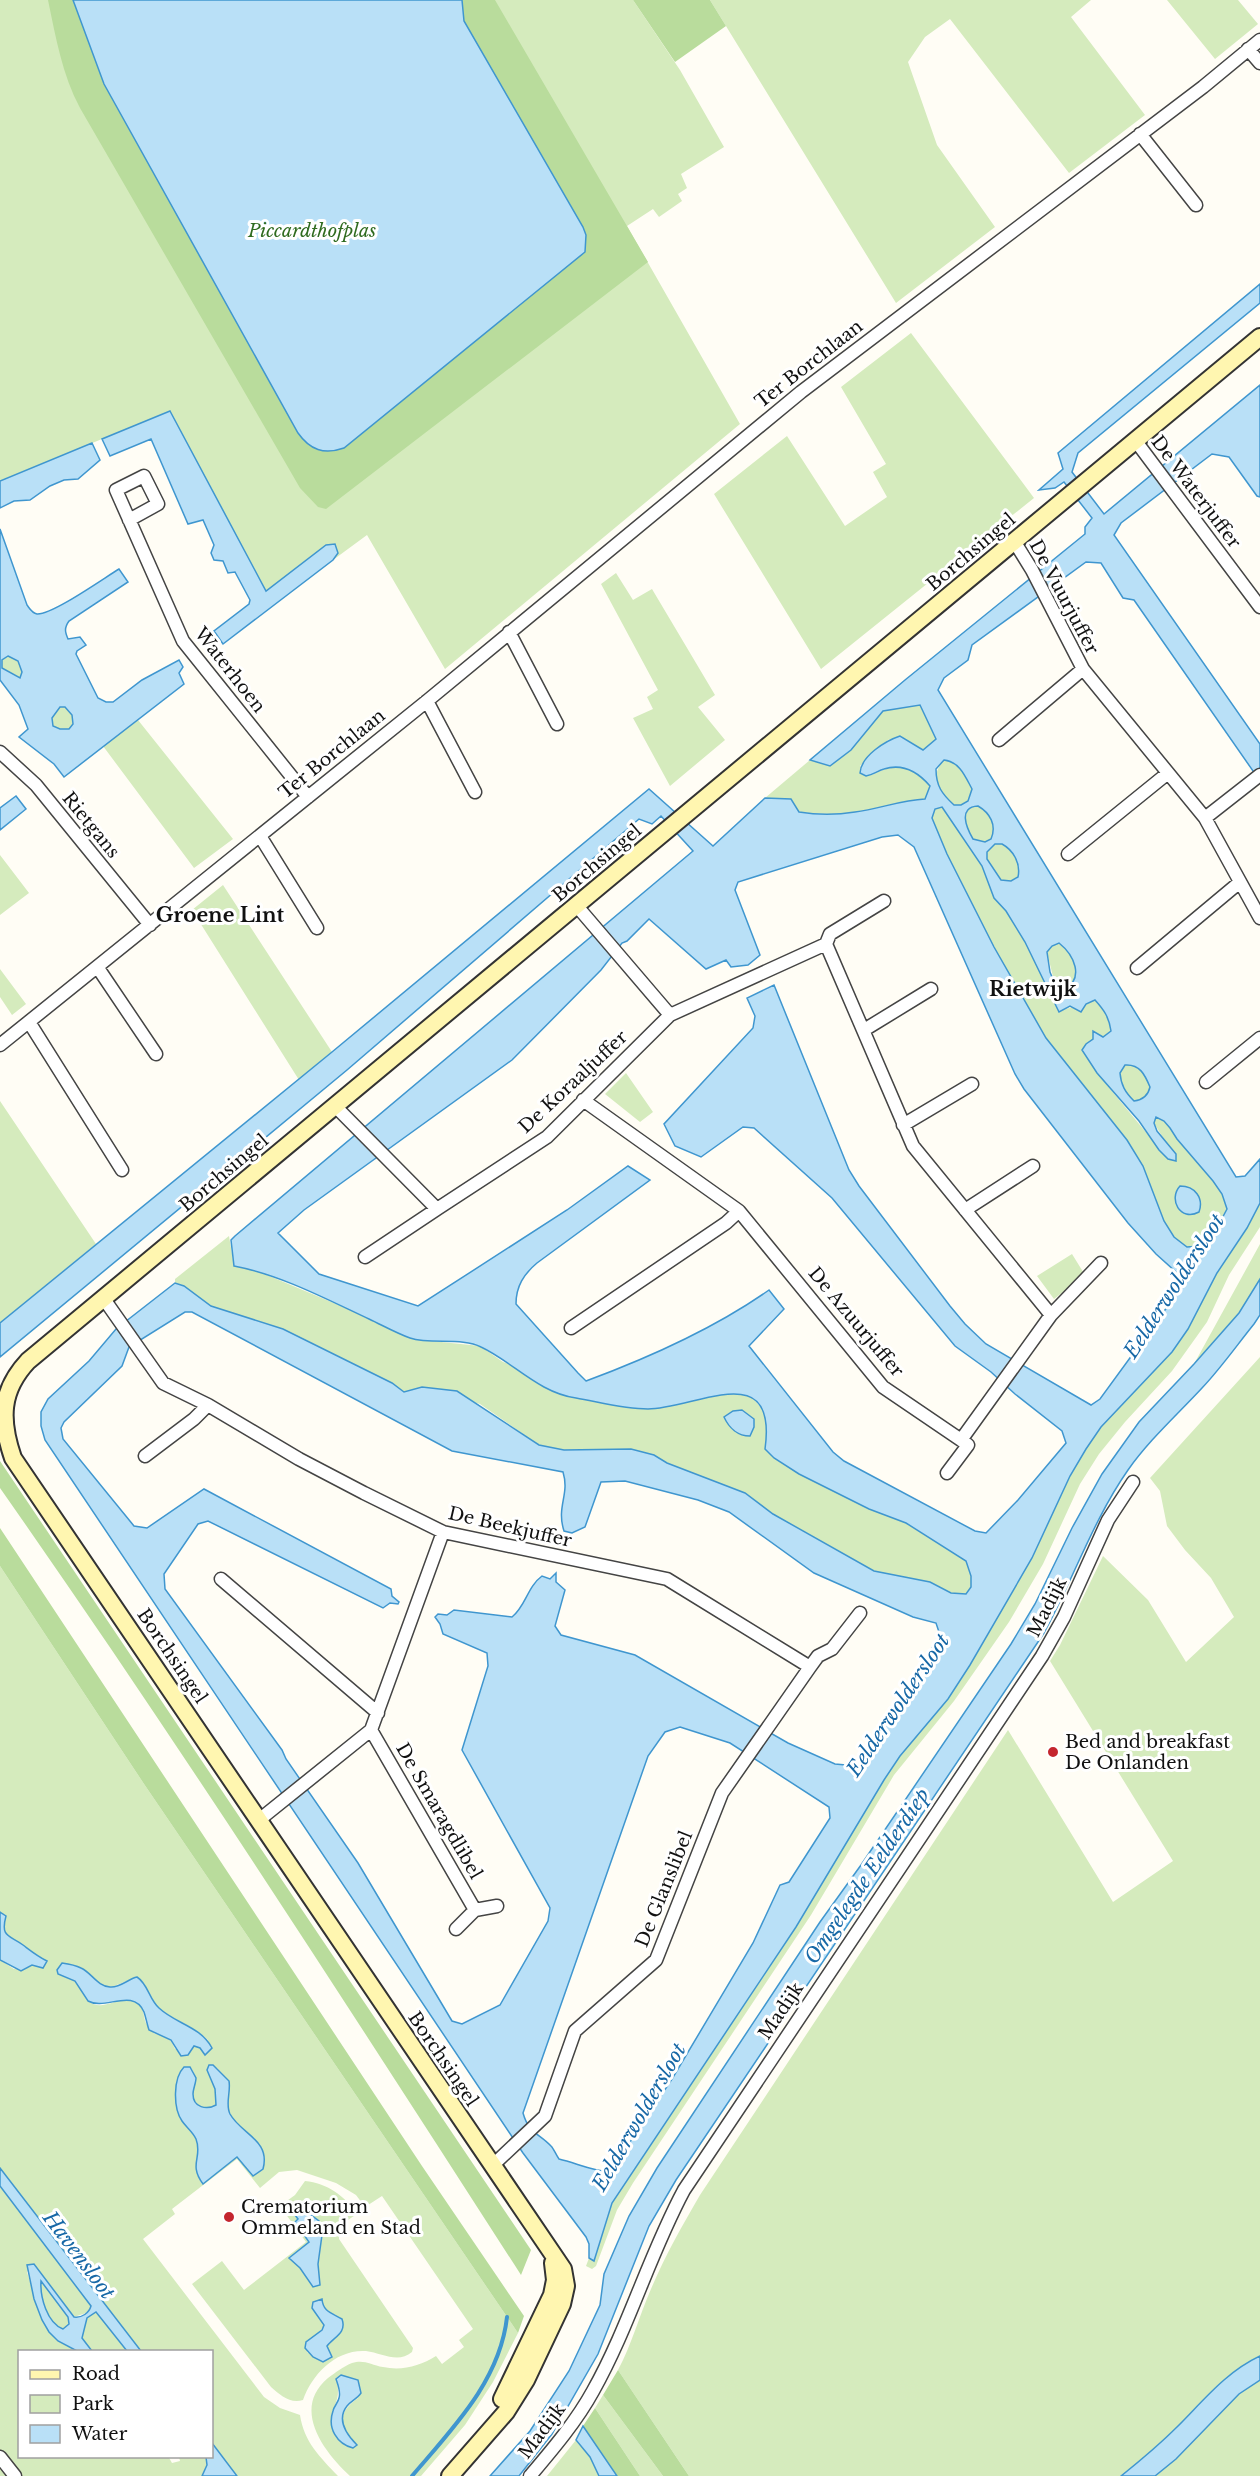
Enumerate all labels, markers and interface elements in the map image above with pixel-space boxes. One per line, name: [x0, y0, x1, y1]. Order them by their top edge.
park label: Piccardthofplas: [247, 220, 376, 242]
street label: Ter Borchlaan: [751, 315, 867, 413]
street label: De Waterjuffer: [1147, 431, 1246, 553]
street label: Borchsingel: [922, 508, 1020, 596]
street label: De Vuurjuffer: [1025, 536, 1104, 658]
street label: Waterhoen: [189, 622, 270, 717]
street label: Ter Borchlaan: [274, 704, 390, 804]
street label: Rietgans: [58, 787, 124, 863]
street label: Borchsingel: [548, 819, 646, 907]
district label: Groene Lint: [156, 903, 285, 927]
district label: Rietwijk: [989, 977, 1078, 1001]
street label: De Koraaljuffer: [514, 1026, 632, 1138]
street label: Borchsingel: [175, 1129, 273, 1217]
water label: Eelderwoldersloot: [1118, 1209, 1230, 1363]
street label: De Azuurjuffer: [804, 1263, 909, 1382]
street label: De Beekjuffer: [446, 1502, 574, 1552]
street label: Madijk: [1023, 1573, 1071, 1641]
street label: Borchsingel: [132, 1604, 212, 1708]
water label: Eelderwoldersloot: [841, 1629, 955, 1782]
place label: Bed and breakfast De Onlanden: [1065, 1731, 1230, 1774]
street label: De Smaragdlibel: [391, 1739, 487, 1883]
marker: Bed and breakfast De Onlanden: [1046, 1745, 1060, 1759]
water label: Omgelegde Eelderdiep: [799, 1784, 935, 1968]
street label: De Glanslibel: [631, 1828, 697, 1950]
street label: Madijk: [754, 1978, 808, 2044]
street label: Borchsingel: [403, 2007, 483, 2111]
water label: Eelderwoldersloot: [586, 2038, 691, 2196]
place label: Crematorium Ommeland en Stad: [241, 2196, 421, 2239]
water label: Havensloot: [38, 2205, 120, 2304]
marker: Crematorium Ommeland en Stad: [222, 2210, 236, 2224]
legend: [18, 2350, 213, 2458]
text: Road: [72, 2363, 120, 2385]
text: Park: [72, 2393, 114, 2415]
street label: Madijk: [514, 2399, 570, 2463]
text: Water: [71, 2423, 128, 2445]

